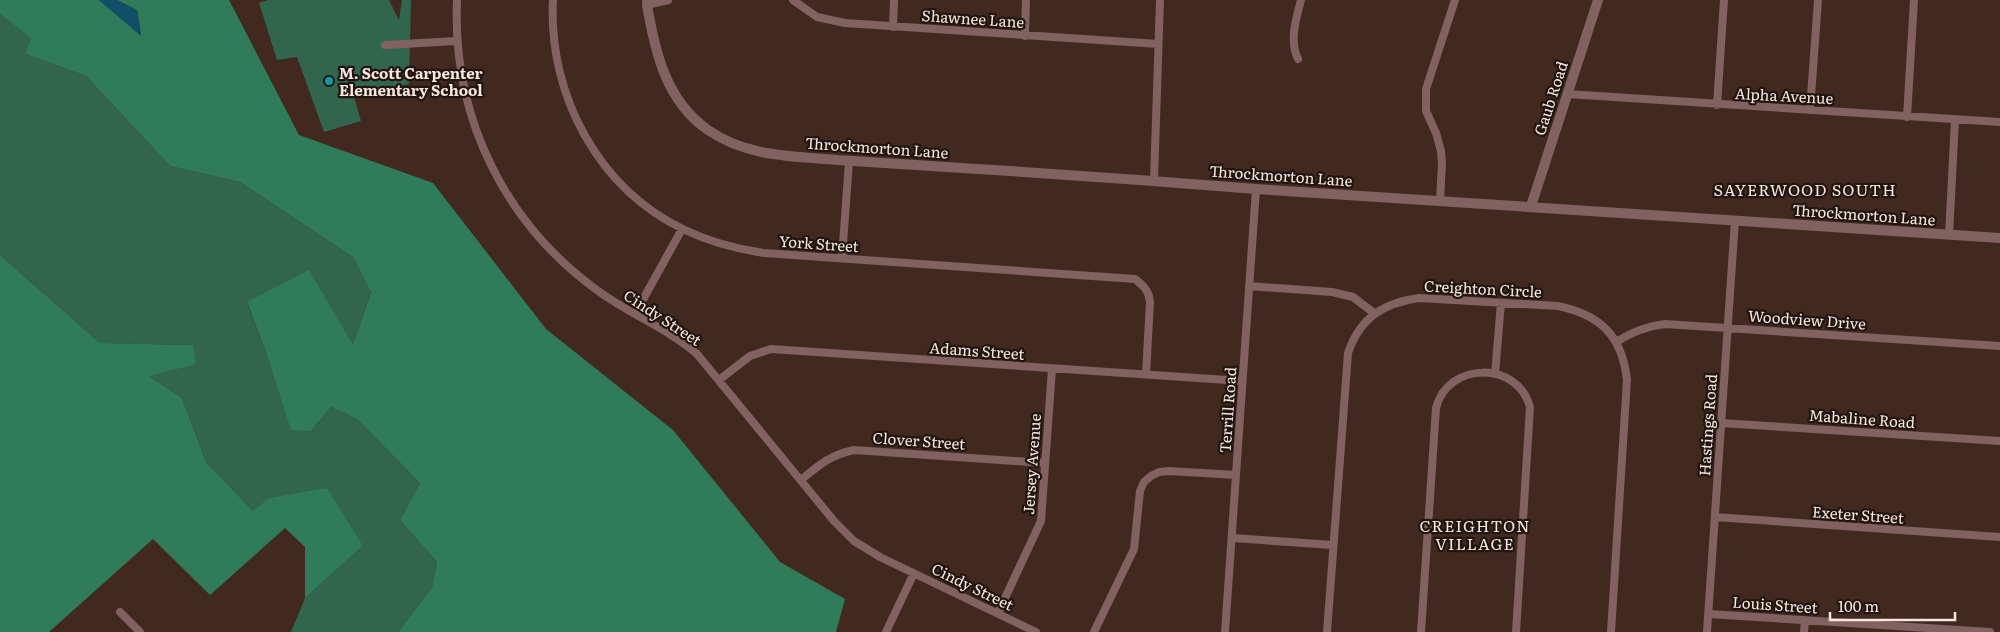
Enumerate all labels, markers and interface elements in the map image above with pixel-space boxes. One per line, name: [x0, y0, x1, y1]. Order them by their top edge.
street label: Shawnee Lane: [921, 3, 1025, 33]
street label: Gaub Road: [1527, 58, 1573, 138]
place label: M. Scott Carpenter Elementary School: [339, 61, 483, 101]
marker: M. Scott Carpenter Elementary School: [323, 75, 335, 87]
street label: Alpha Avenue: [1734, 81, 1834, 109]
street label: Throckmorton Lane: [805, 131, 950, 163]
street label: Throckmorton Lane: [1209, 159, 1354, 191]
district label: SAYERWOOD SOUTH: [1713, 177, 1897, 201]
street label: Throckmorton Lane: [1792, 198, 1937, 230]
street label: York Street: [778, 229, 860, 257]
street label: Creighton Circle: [1424, 273, 1543, 303]
street label: Cindy Street: [620, 283, 706, 351]
street label: Woodview Drive: [1747, 303, 1867, 335]
street label: Adams Street: [929, 335, 1025, 365]
street label: Terrill Road: [1213, 366, 1241, 454]
street label: Hastings Road: [1692, 373, 1722, 477]
street label: Mabaline Road: [1808, 403, 1916, 433]
street label: Jersey Avenue: [1016, 413, 1046, 515]
street label: Clover Street: [872, 425, 966, 455]
street label: Exeter Street: [1811, 499, 1905, 529]
district label: CREIGHTON VILLAGE: [1419, 513, 1531, 555]
street label: Cindy Street: [928, 556, 1018, 616]
street label: Louis Street: [1732, 590, 1818, 618]
scale bar: [1830, 590, 1955, 622]
text: 100 m: [1838, 594, 1879, 617]

